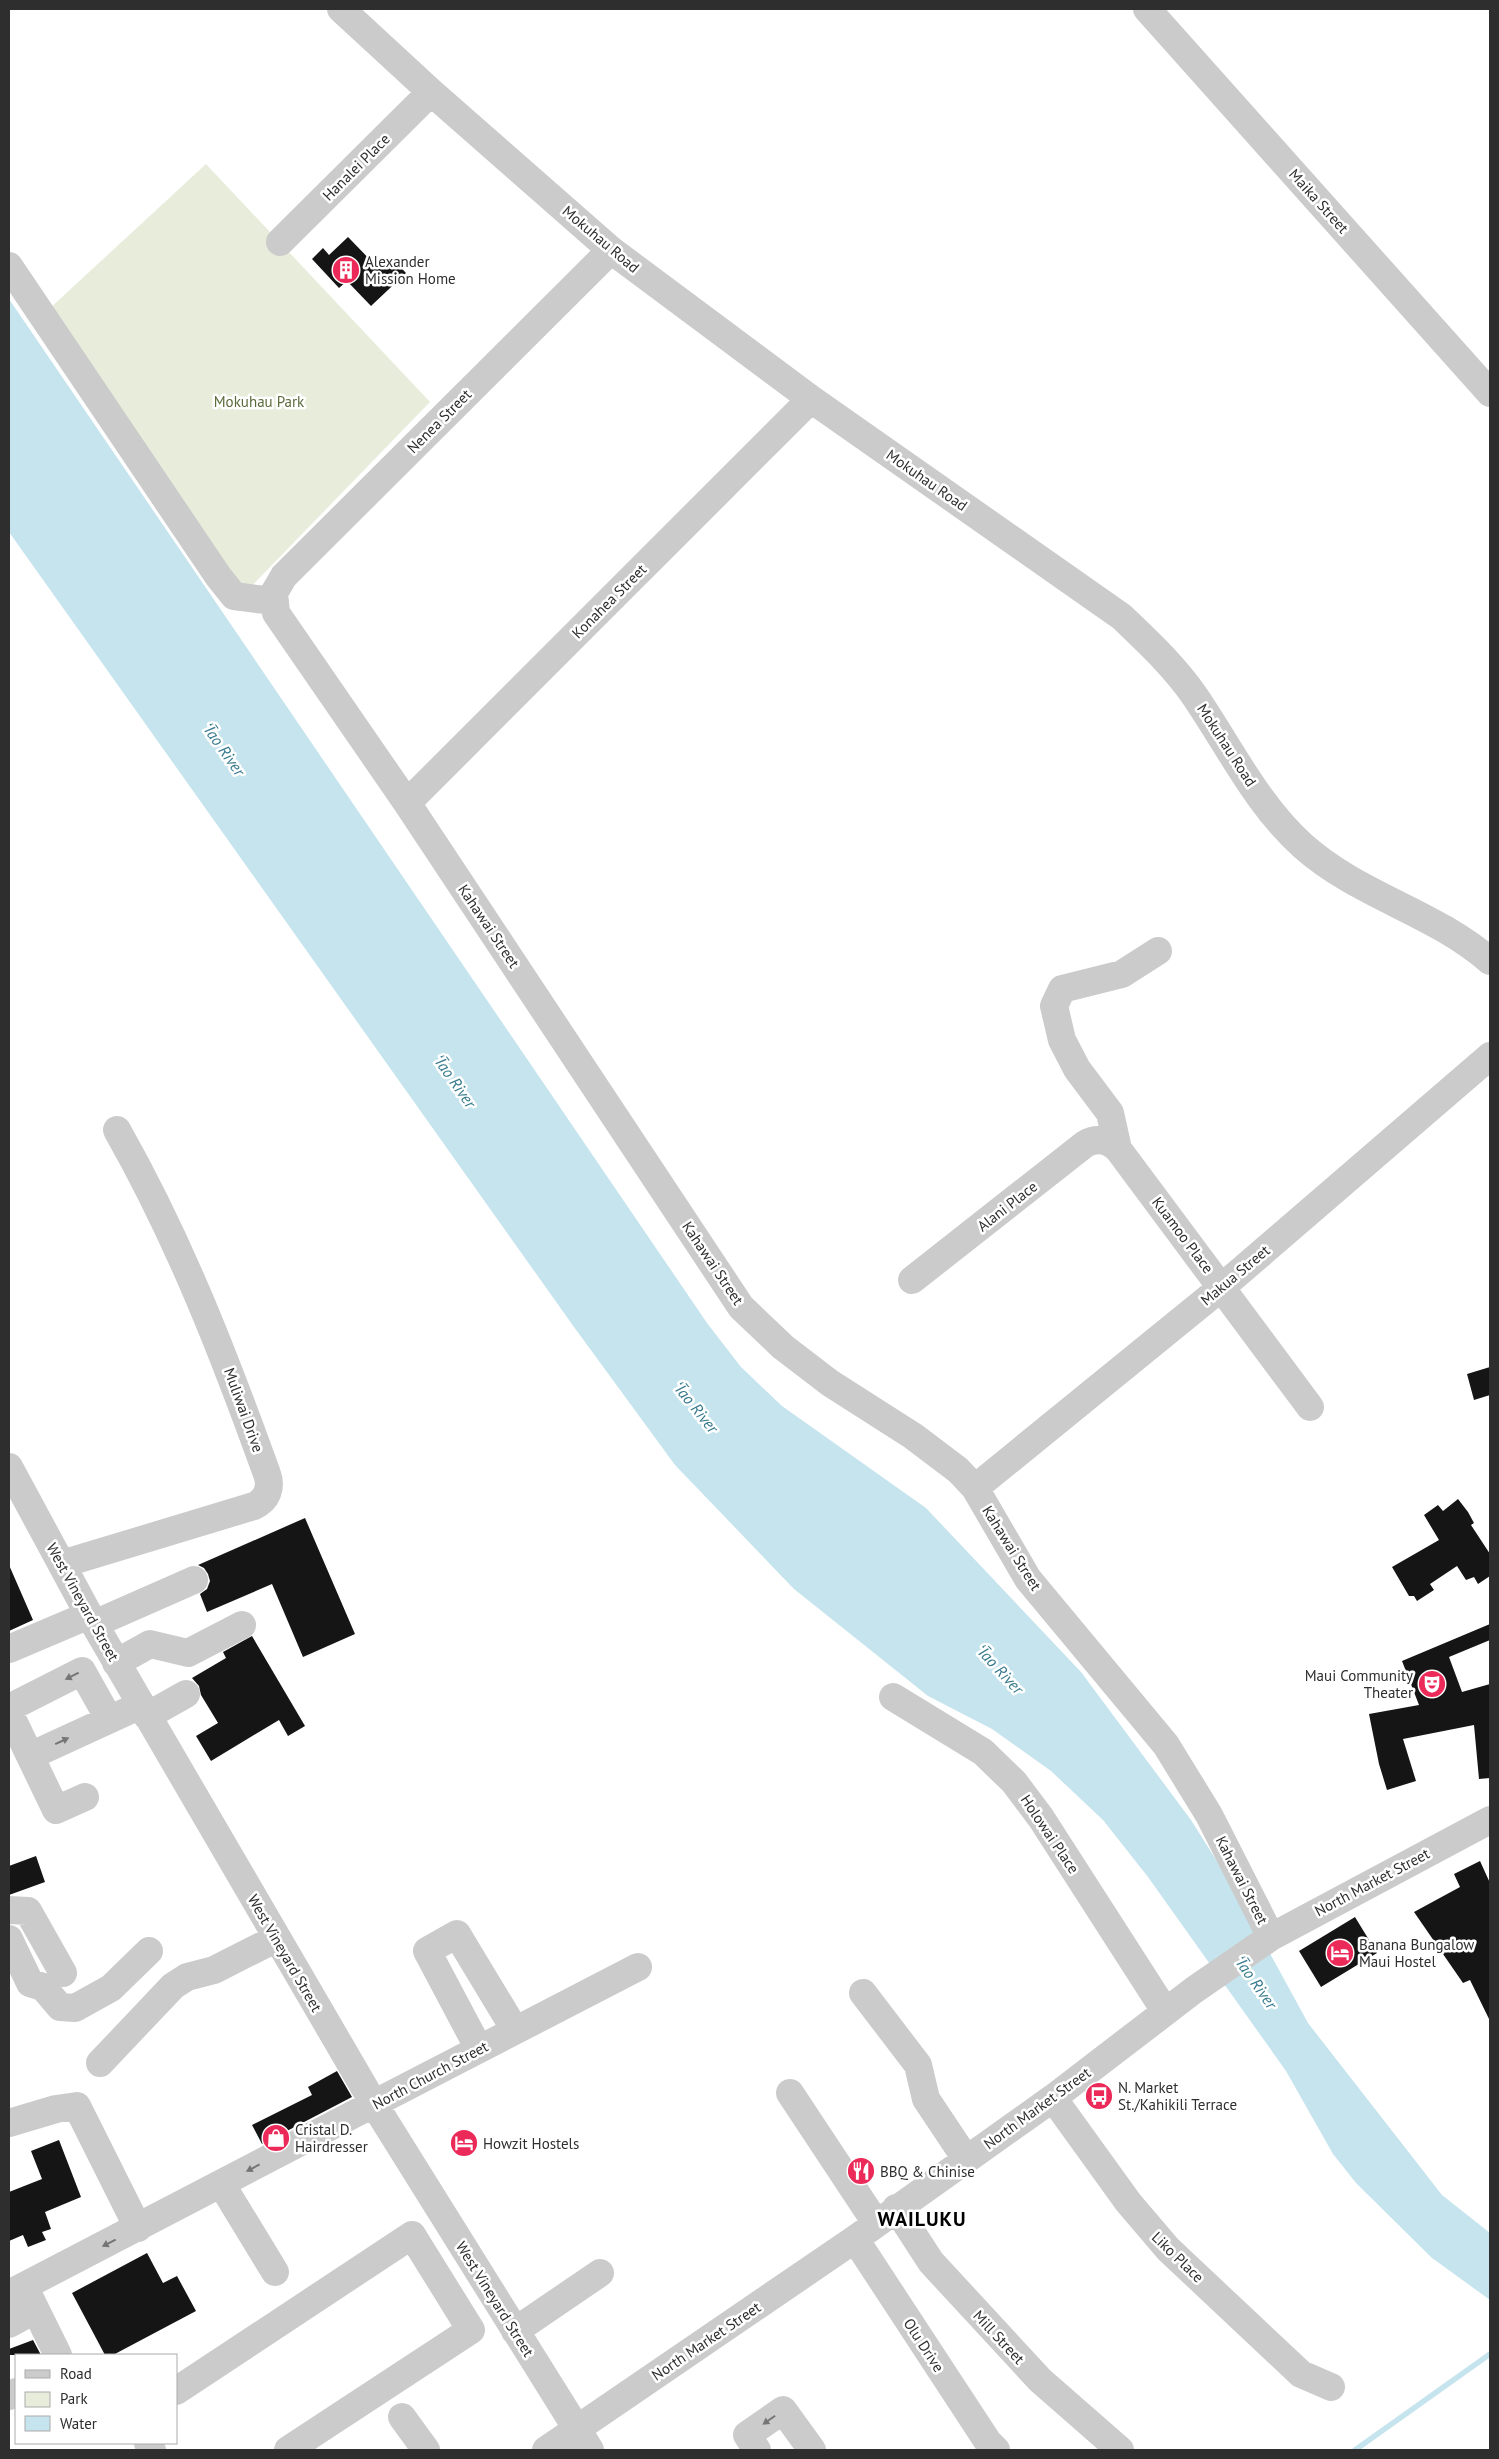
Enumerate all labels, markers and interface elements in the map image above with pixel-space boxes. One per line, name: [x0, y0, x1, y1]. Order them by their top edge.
street label: Hanalei Place: [318, 129, 394, 205]
street label: Maika Street: [1285, 165, 1353, 237]
street label: Mokuhau Road: [559, 201, 643, 277]
place label: Alexander Mission Home: [365, 252, 456, 288]
building icon: Alexander Mission Home: [331, 255, 361, 285]
street label: Nenea Street: [403, 385, 475, 457]
park label: Mokuhau Park: [214, 392, 305, 411]
street label: Mokuhau Road: [883, 445, 971, 515]
street label: Konahea Street: [568, 560, 650, 642]
street label: Mokuhau Road: [1193, 700, 1261, 790]
water label: ʻĪao River: [198, 718, 251, 781]
street label: Kahawai Street: [454, 881, 524, 971]
water label: ʻĪao River: [429, 1050, 482, 1113]
street label: Alani Place: [973, 1177, 1041, 1235]
street label: Kuamoo Place: [1148, 1193, 1218, 1277]
street label: Kahawai Street: [678, 1218, 748, 1308]
street label: Makua Street: [1197, 1241, 1273, 1309]
street label: Muliwai Drive: [220, 1365, 268, 1455]
water label: ʻĪao River: [669, 1377, 724, 1438]
street label: Kahawai Street: [978, 1502, 1046, 1594]
street label: West Vineyard Street: [43, 1540, 123, 1664]
water label: ʻĪao River: [972, 1640, 1029, 1699]
place label: Maui Community Theater: [1305, 1666, 1413, 1702]
theatre icon: Maui Community Theater: [1417, 1669, 1447, 1699]
one-way arrow: [65, 1672, 79, 1680]
one-way arrow: [55, 1737, 69, 1745]
street label: Holowai Place: [1017, 1791, 1083, 1877]
street label: Kahawai Street: [1212, 1833, 1272, 1927]
street label: North Market Street: [1311, 1844, 1433, 1920]
street label: West Vineyard Street: [244, 1891, 326, 2015]
place label: Banana Bungalow Maui Hostel: [1359, 1935, 1474, 1971]
hotel icon: Banana Bungalow Maui Hostel: [1325, 1938, 1355, 1968]
water label: ʻĪao River: [1230, 1951, 1283, 2014]
street label: North Church Street: [369, 2037, 491, 2113]
street label: North Market Street: [980, 2063, 1094, 2153]
place label: N. Market St./Kahikili Terrace: [1118, 2078, 1237, 2114]
bus stop icon: N. Market St./Kahikili Terrace: [1084, 2081, 1114, 2111]
place label: Cristal D. Hairdresser: [295, 2120, 368, 2156]
shop icon: Cristal D. Hairdresser: [261, 2123, 291, 2153]
hotel icon: Howzit Hostels: [449, 2128, 479, 2158]
place label: Howzit Hostels: [483, 2134, 579, 2153]
restaurant icon: BBQ & Chinise: [846, 2156, 876, 2186]
place label: BBQ & Chinise: [880, 2162, 975, 2181]
one-way arrow: [246, 2164, 261, 2172]
district label: WAILUKU: [878, 2206, 966, 2232]
street label: Liko Place: [1148, 2228, 1208, 2286]
street label: West Vineyard Street: [452, 2238, 538, 2360]
one-way arrow: [102, 2239, 116, 2247]
street label: North Market Street: [648, 2297, 764, 2385]
street label: Mill Street: [969, 2306, 1029, 2368]
street label: Olu Drive: [900, 2315, 948, 2375]
legend: [15, 2354, 178, 2444]
text: Road: [60, 2364, 92, 2383]
text: Park: [60, 2389, 88, 2408]
text: Water: [60, 2414, 97, 2433]
one-way arrow: [762, 2415, 776, 2425]

